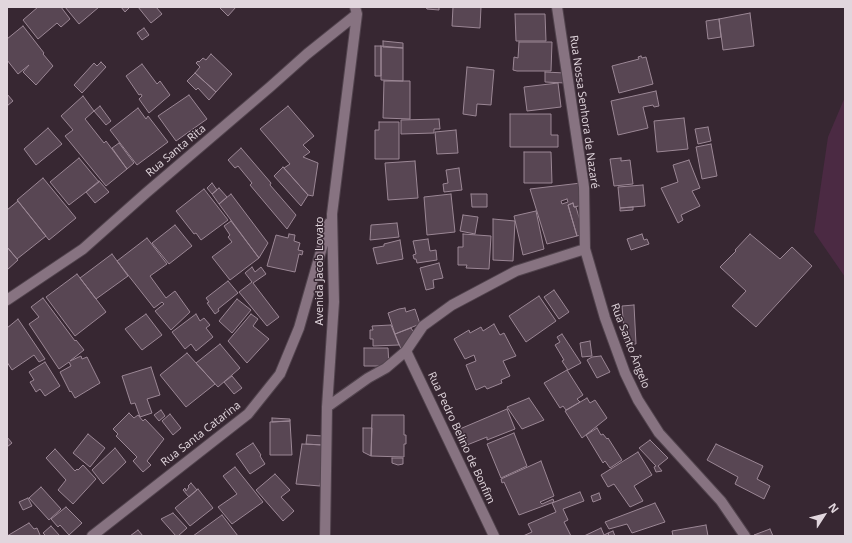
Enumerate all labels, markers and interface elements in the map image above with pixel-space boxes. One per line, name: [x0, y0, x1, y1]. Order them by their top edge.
street label: Rua Nossa Senhora de Nazaré: [567, 34, 601, 190]
street label: Rua Santa Rita: [143, 122, 209, 180]
street label: Avenida Jacob Lovato: [313, 217, 327, 325]
street label: Rua Santo Ângelo: [608, 302, 652, 390]
street label: Rua Pedro Belino de Bonfim: [425, 370, 497, 506]
street label: Rua Santa Catarina: [159, 399, 243, 469]
north arrow: [804, 495, 844, 535]
text: N: [825, 500, 843, 516]

